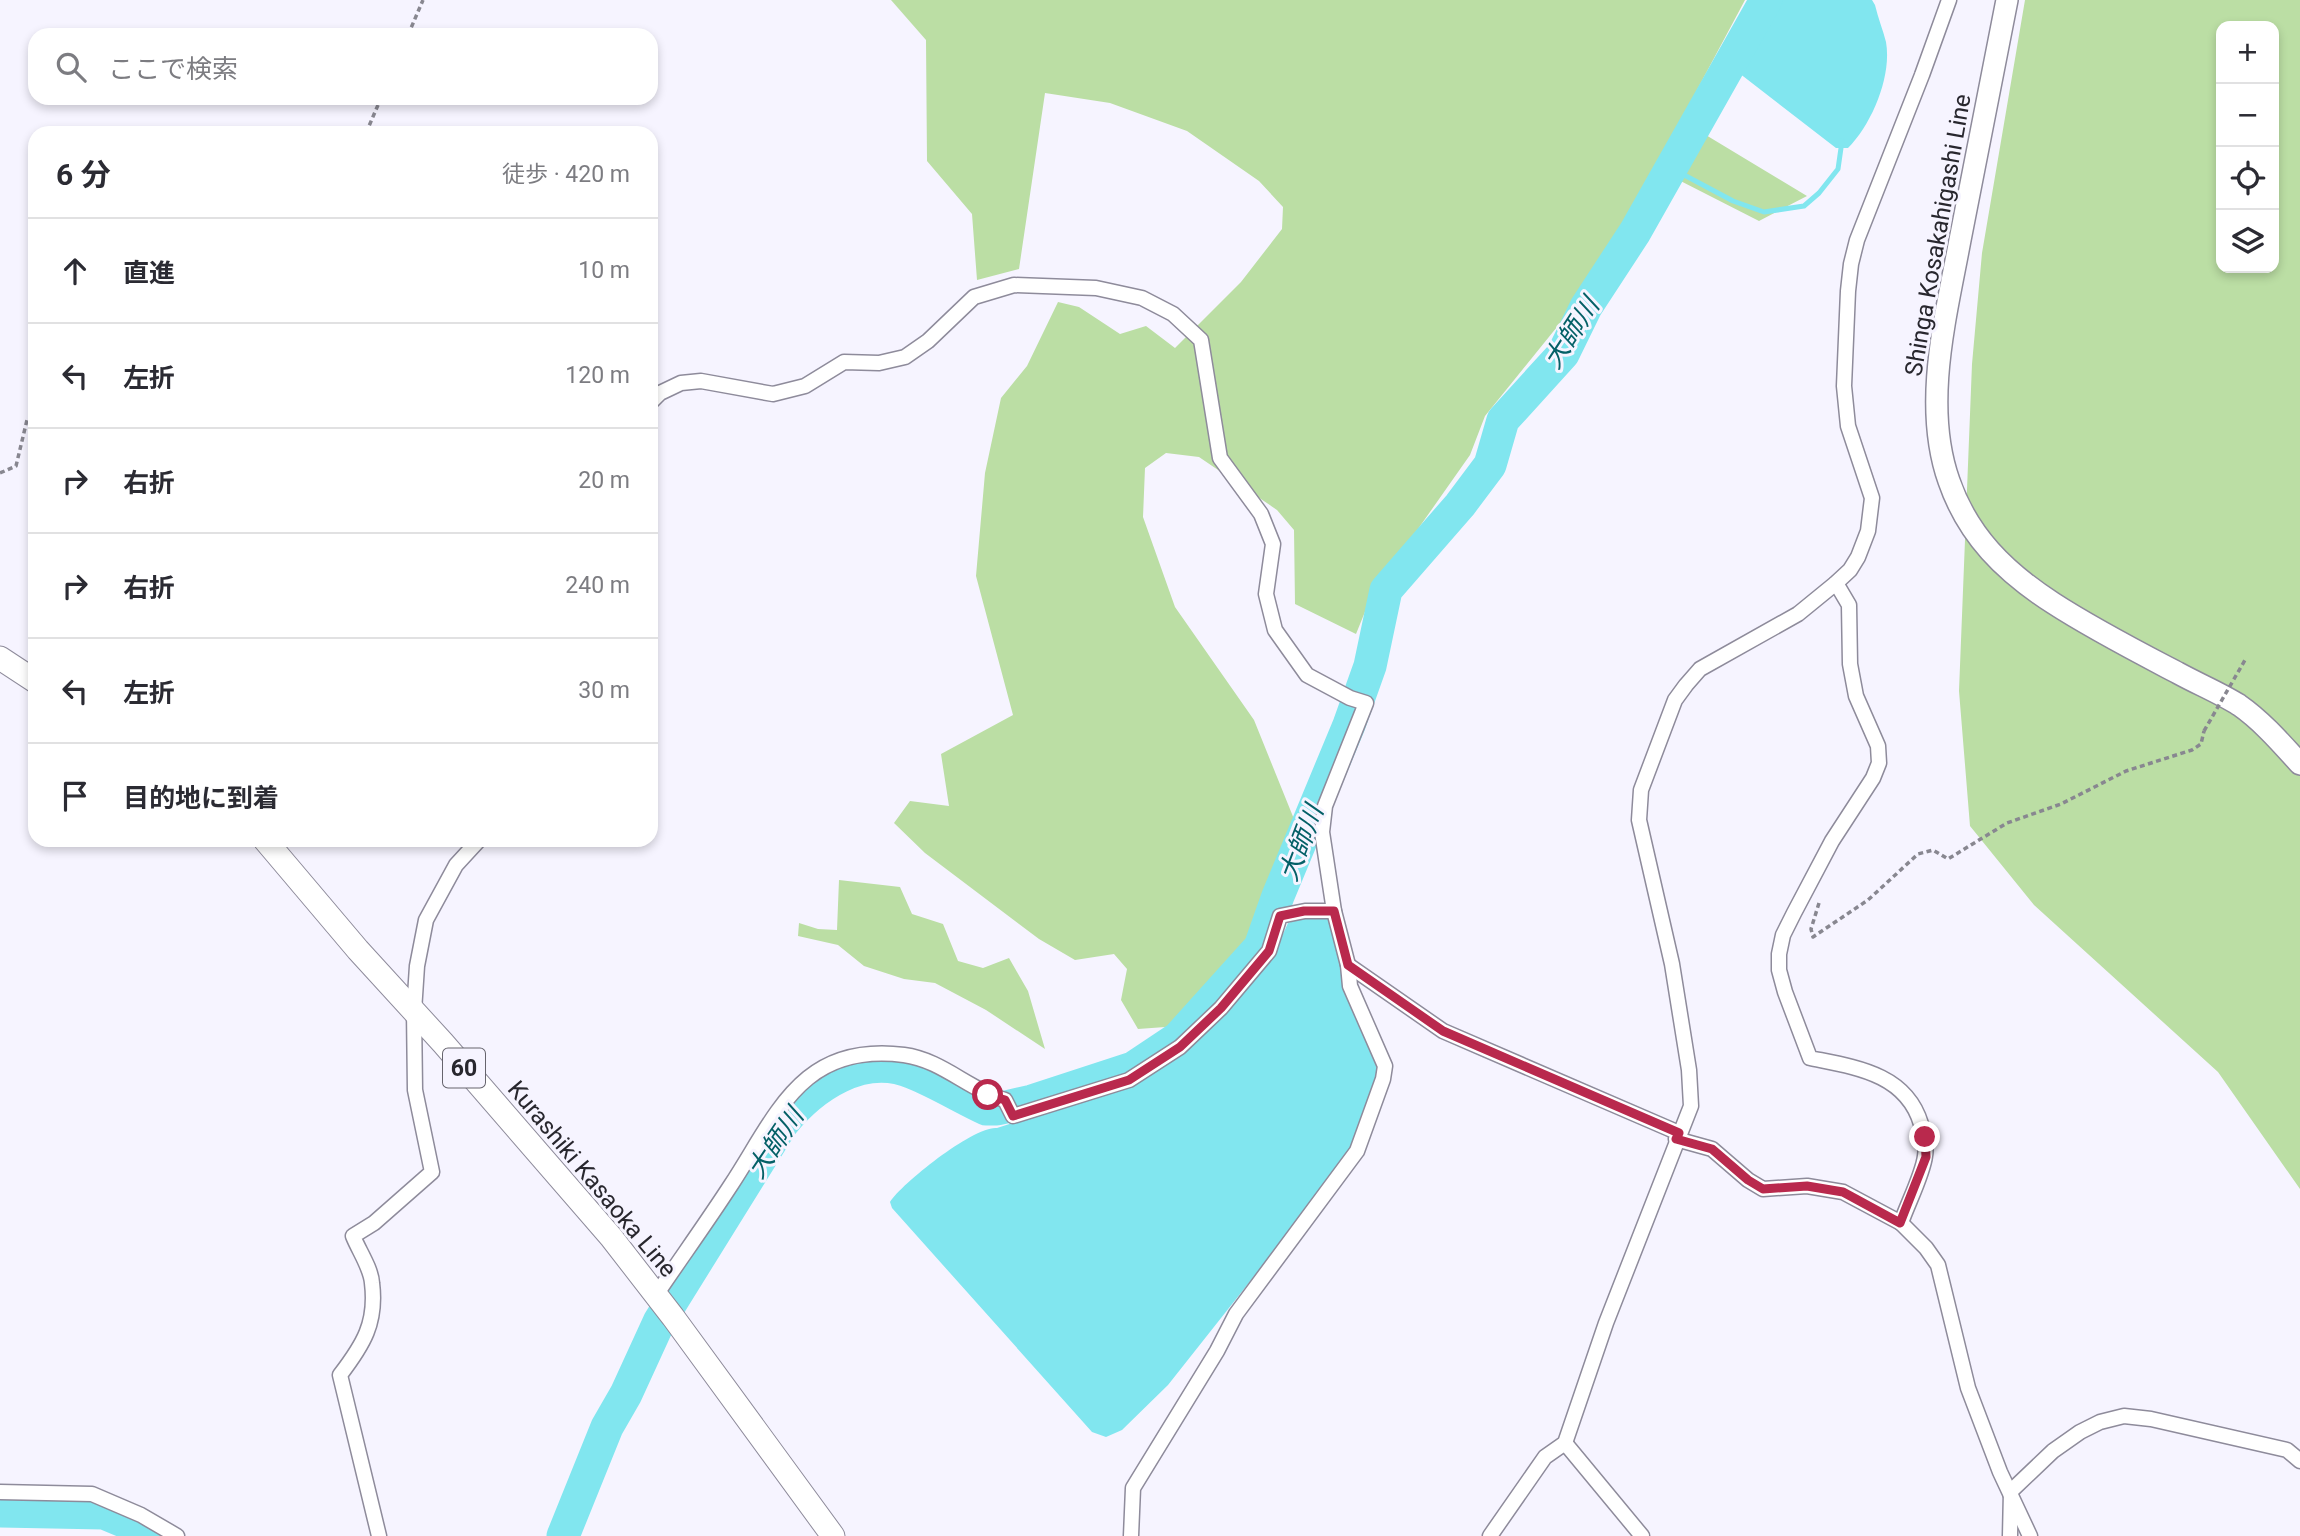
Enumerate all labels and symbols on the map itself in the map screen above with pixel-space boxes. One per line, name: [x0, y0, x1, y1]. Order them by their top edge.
street label: Shinga Kosakahigashi Line: [1899, 92, 1977, 378]
water label: 大師川: [1537, 290, 1606, 374]
water label: 大師川: [1273, 798, 1330, 885]
road number: 60: [443, 1049, 485, 1088]
street label: Kurashiki Kasaoka Line: [502, 1075, 682, 1283]
route start: [972, 1079, 1003, 1110]
water label: 大師川: [741, 1100, 811, 1184]
route end: [1909, 1121, 1940, 1152]

